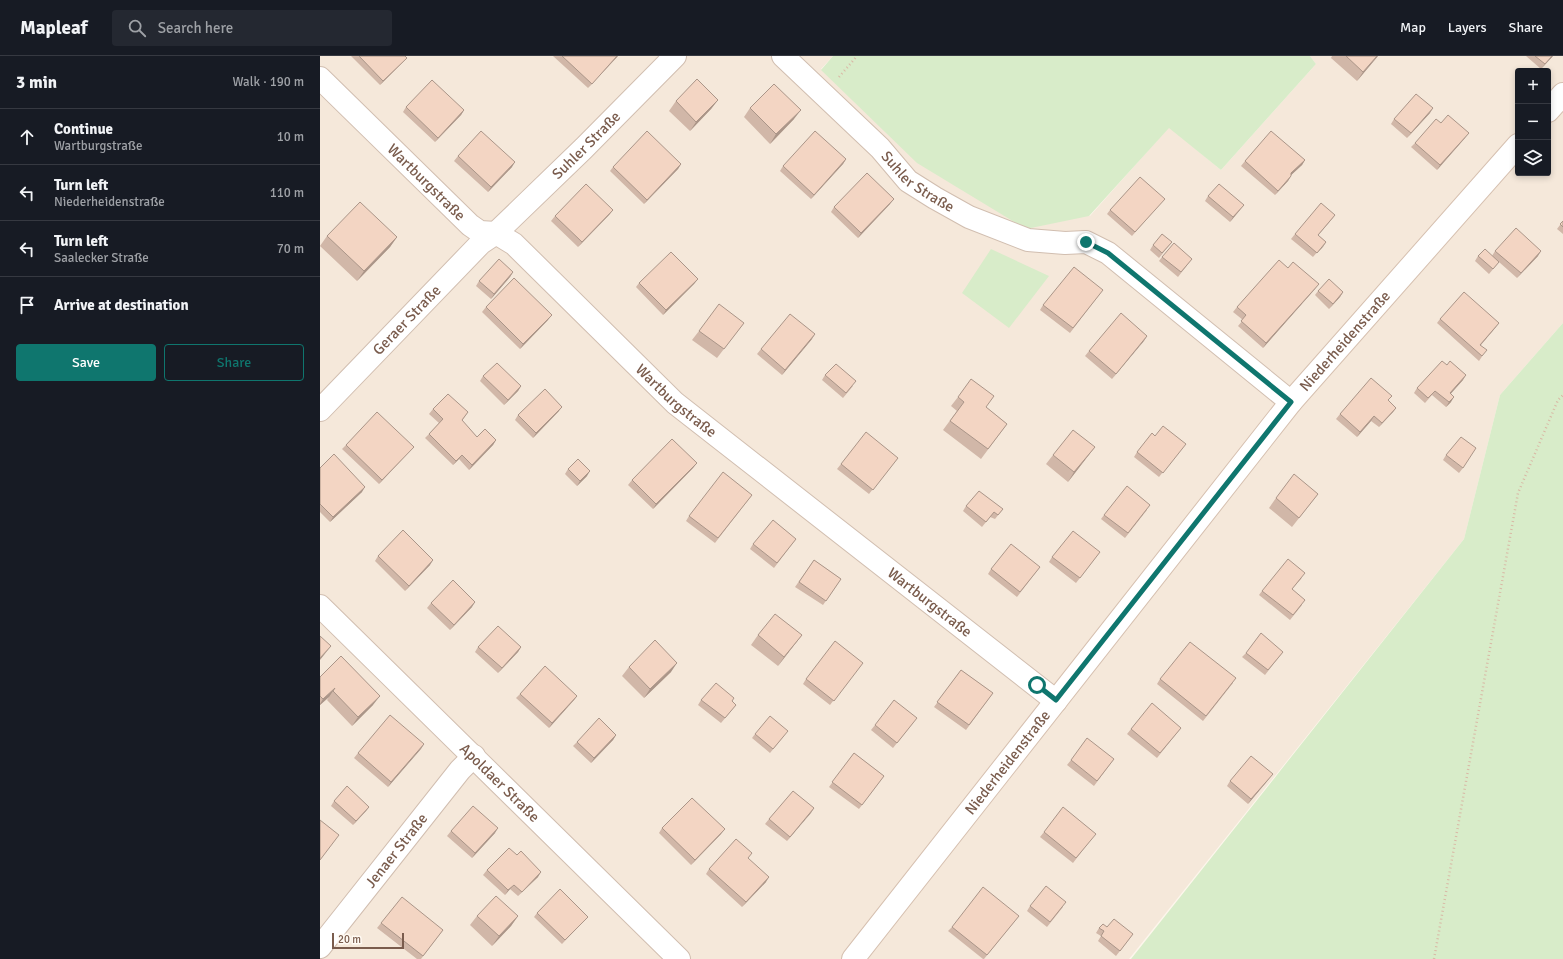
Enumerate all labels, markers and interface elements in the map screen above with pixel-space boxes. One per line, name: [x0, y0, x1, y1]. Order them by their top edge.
search box: [112, 10, 392, 46]
text: Mapleaf: [20, 16, 88, 40]
icon: search: [126, 17, 148, 39]
text: Search here: [158, 19, 233, 37]
text: Map: [1400, 19, 1426, 36]
text: Layers: [1448, 19, 1487, 36]
text: Share: [1509, 19, 1543, 36]
map controls: [1515, 68, 1551, 176]
button: +: [1515, 68, 1551, 104]
text: 3 min: [16, 72, 57, 93]
text: Walk · 190 m: [233, 74, 304, 90]
button: −: [1515, 104, 1551, 140]
street label: Suhler Straße: [548, 107, 624, 183]
text: Continue: [54, 120, 113, 138]
icon: ahead: [16, 126, 38, 148]
text: 10 m: [277, 129, 304, 145]
text: Wartburgstraße: [54, 138, 142, 154]
street label: Wartburgstraße: [384, 140, 469, 224]
button: layers: [1515, 140, 1551, 176]
street label: Suhler Straße: [878, 147, 957, 216]
text: Turn left: [54, 176, 108, 194]
icon: left: [16, 182, 38, 204]
text: 110 m: [270, 185, 304, 201]
text: Niederheidenstraße: [54, 194, 165, 210]
text: Turn left: [54, 232, 108, 250]
route end: [1077, 233, 1095, 251]
icon: left: [16, 238, 38, 260]
text: 70 m: [277, 241, 304, 257]
text: Saalecker Straße: [54, 250, 149, 266]
street label: Geraer Straße: [369, 281, 444, 359]
street label: Niederheidenstraße: [1296, 287, 1394, 395]
icon: arrive: [16, 294, 38, 316]
text: Arrive at destination: [54, 296, 189, 314]
button: Save: [16, 344, 156, 381]
button: Share: [164, 344, 304, 381]
street label: Wartburgstraße: [632, 360, 720, 441]
street label: Wartburgstraße: [884, 564, 975, 641]
route start: [1028, 676, 1046, 694]
street label: Niederheidenstraße: [961, 707, 1054, 818]
street label: Apoldaer Straße: [456, 740, 543, 826]
street label: Jenaer Straße: [361, 810, 431, 891]
scale bar: [332, 931, 404, 950]
text: 20 m: [338, 933, 361, 946]

